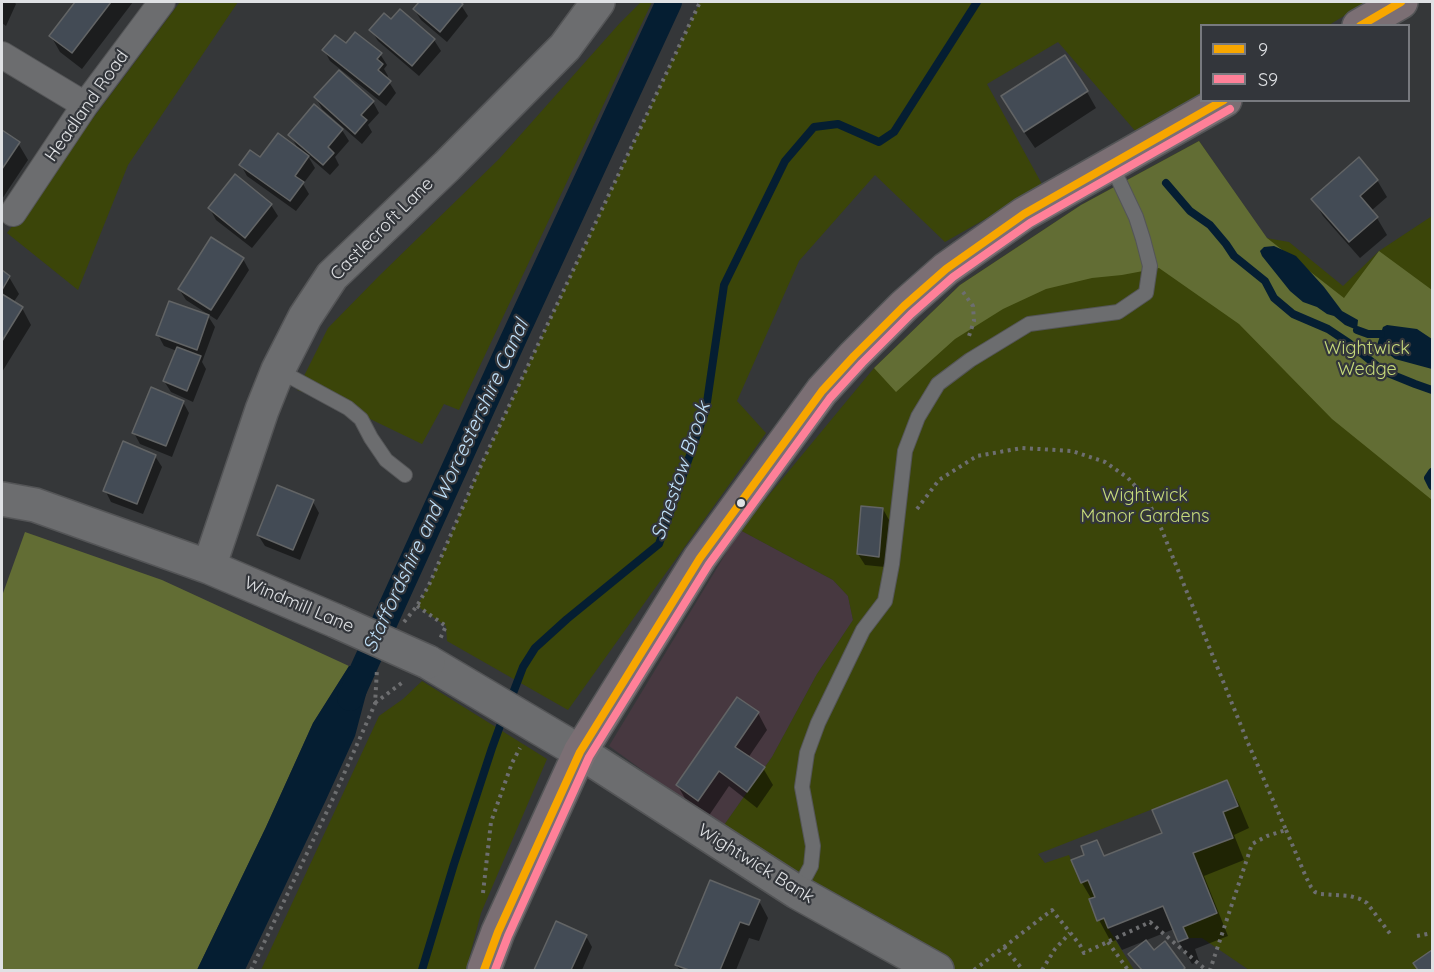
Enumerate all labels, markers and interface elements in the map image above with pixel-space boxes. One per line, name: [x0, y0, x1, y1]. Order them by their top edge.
legend: [1200, 24, 1410, 102]
text: 9: [1258, 38, 1268, 61]
street label: Headland Road: [41, 46, 133, 166]
text: S9: [1258, 68, 1278, 91]
street label: Castlecroft Lane: [326, 173, 438, 285]
water label: Staffordshire and Worcestershire Canal: [358, 316, 534, 656]
park label: Wightwick Wedge: [1324, 338, 1410, 380]
water label: Smestow Brook: [646, 399, 716, 543]
park label: Wightwick Manor Gardens: [1080, 485, 1210, 528]
unlabelled marker: [735, 497, 747, 509]
street label: Windmill Lane: [241, 572, 357, 638]
street label: Wightwick Bank: [694, 819, 818, 909]

